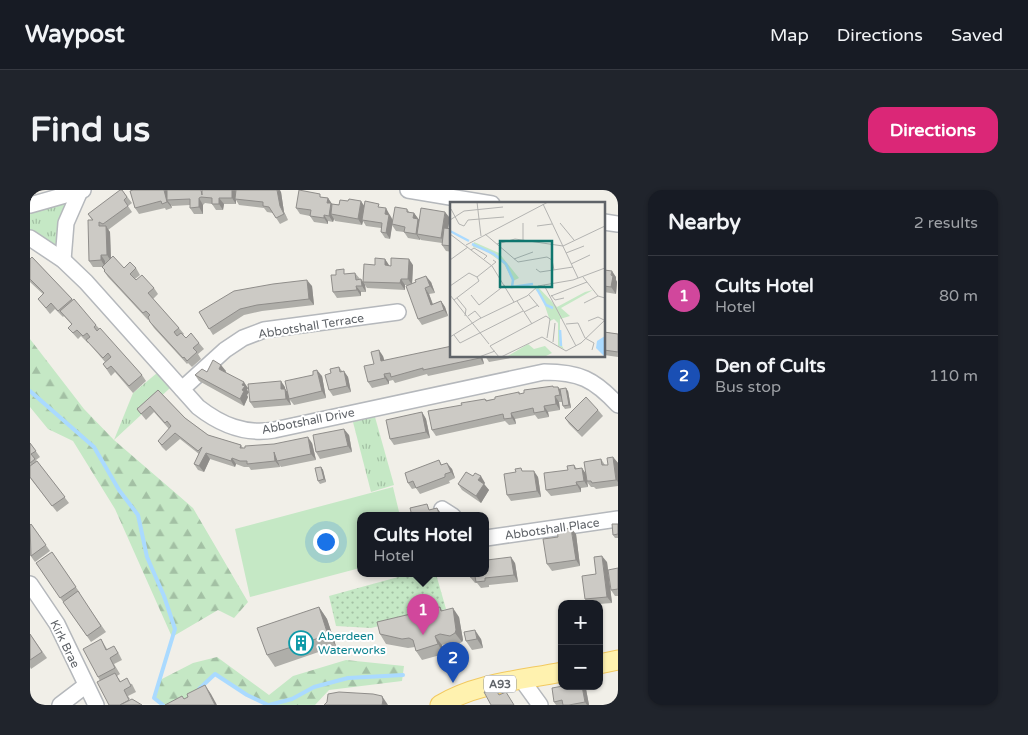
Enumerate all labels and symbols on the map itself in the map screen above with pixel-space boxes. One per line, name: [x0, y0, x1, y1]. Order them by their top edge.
inset map: [450, 202, 606, 358]
street label: Abbotshall Terrace: [257, 311, 365, 341]
street label: Abbotshall Drive: [260, 405, 356, 437]
street label: Abbotshall Place: [504, 515, 601, 543]
your location: [313, 529, 339, 555]
pin: 1: [407, 594, 439, 635]
street label: Kirk Brae: [47, 618, 83, 670]
place label: Aberdeen Waterworks: [318, 629, 386, 657]
building icon: Aberdeen Waterworks: [288, 630, 314, 656]
pin: 2: [437, 642, 469, 683]
road number: A93: [484, 676, 516, 692]

